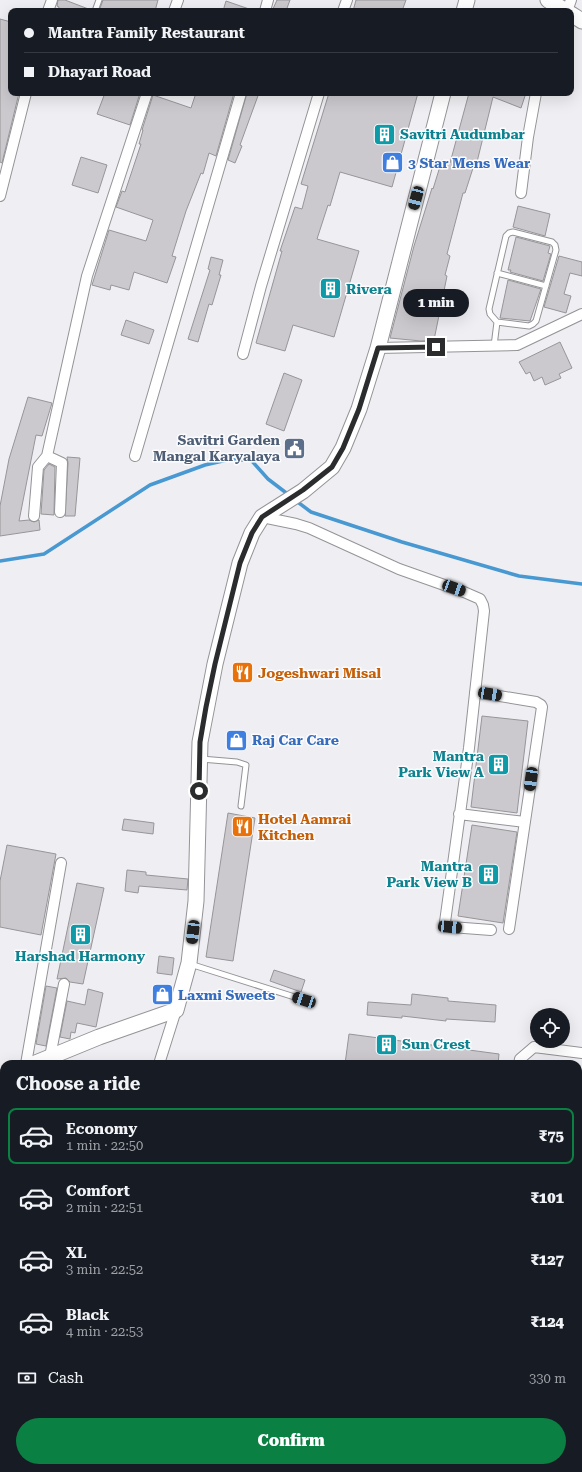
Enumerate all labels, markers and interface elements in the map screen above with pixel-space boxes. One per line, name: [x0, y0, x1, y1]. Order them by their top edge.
text: Mantra Family Restaurant: [48, 24, 245, 42]
text: Dhayari Road: [48, 63, 151, 81]
building icon: Savitri Audumbar: [371, 121, 397, 147]
place label: Savitri Audumbar: [400, 126, 526, 142]
shop icon: 3 Star Mens Wear: [379, 150, 405, 176]
place label: 3 Star Mens Wear: [408, 155, 531, 171]
car: [407, 185, 425, 211]
building icon: Rivera: [317, 276, 343, 302]
place label: Rivera: [346, 281, 392, 297]
callout: 1 min: [403, 289, 469, 317]
text: 1 min: [418, 295, 454, 310]
route end: [427, 338, 445, 356]
place label: Savitri Garden Mangal Karyalaya: [153, 432, 281, 464]
public building icon: Savitri Garden Mangal Karyalaya: [282, 435, 308, 461]
car: [441, 578, 467, 598]
restaurant icon: Jogeshwari Misal: [229, 660, 255, 686]
place label: Jogeshwari Misal: [258, 665, 381, 681]
car: [477, 686, 503, 702]
shop icon: Raj Car Care: [224, 727, 250, 753]
place label: Raj Car Care: [252, 732, 339, 748]
place label: Mantra Park View A: [398, 748, 485, 780]
building icon: Mantra Park View A: [486, 751, 512, 777]
car: [523, 766, 539, 792]
route start: [190, 782, 208, 800]
place label: Hotel Aamrai Kitchen: [258, 811, 352, 843]
restaurant icon: Hotel Aamrai Kitchen: [229, 814, 255, 840]
place label: Mantra Park View B: [386, 858, 473, 890]
building icon: Mantra Park View B: [475, 861, 501, 887]
car: [186, 919, 200, 945]
car: [438, 920, 462, 934]
building icon: Harshad Harmony: [67, 921, 93, 947]
place label: Harshad Harmony: [15, 948, 146, 964]
shop icon: Laxmi Sweets: [149, 982, 175, 1008]
place label: Laxmi Sweets: [178, 987, 275, 1003]
car: [291, 991, 317, 1009]
map controls: [530, 1008, 570, 1048]
button: locate: [530, 1008, 570, 1048]
building icon: Sun Crest: [373, 1031, 399, 1057]
place label: Sun Crest: [402, 1036, 471, 1052]
text: Choose a ride: [16, 1073, 140, 1094]
icon: car: [18, 1118, 54, 1154]
text: Economy: [66, 1120, 137, 1138]
text: ₹75: [539, 1127, 564, 1145]
text: 1 min · 22:50: [66, 1138, 143, 1153]
icon: car: [18, 1180, 54, 1216]
text: Comfort: [66, 1182, 130, 1200]
text: ₹101: [530, 1189, 564, 1207]
text: 2 min · 22:51: [66, 1200, 143, 1215]
icon: car: [18, 1242, 54, 1278]
text: XL: [66, 1244, 87, 1262]
text: ₹127: [530, 1251, 564, 1269]
text: 3 min · 22:52: [66, 1262, 143, 1277]
icon: car: [18, 1304, 54, 1340]
text: Black: [66, 1306, 109, 1324]
text: ₹124: [530, 1313, 564, 1331]
text: 4 min · 22:53: [66, 1324, 143, 1339]
icon: cash: [16, 1367, 38, 1389]
text: Cash: [48, 1369, 84, 1387]
text: 330 m: [529, 1371, 566, 1386]
button: Confirm: [16, 1418, 566, 1464]

